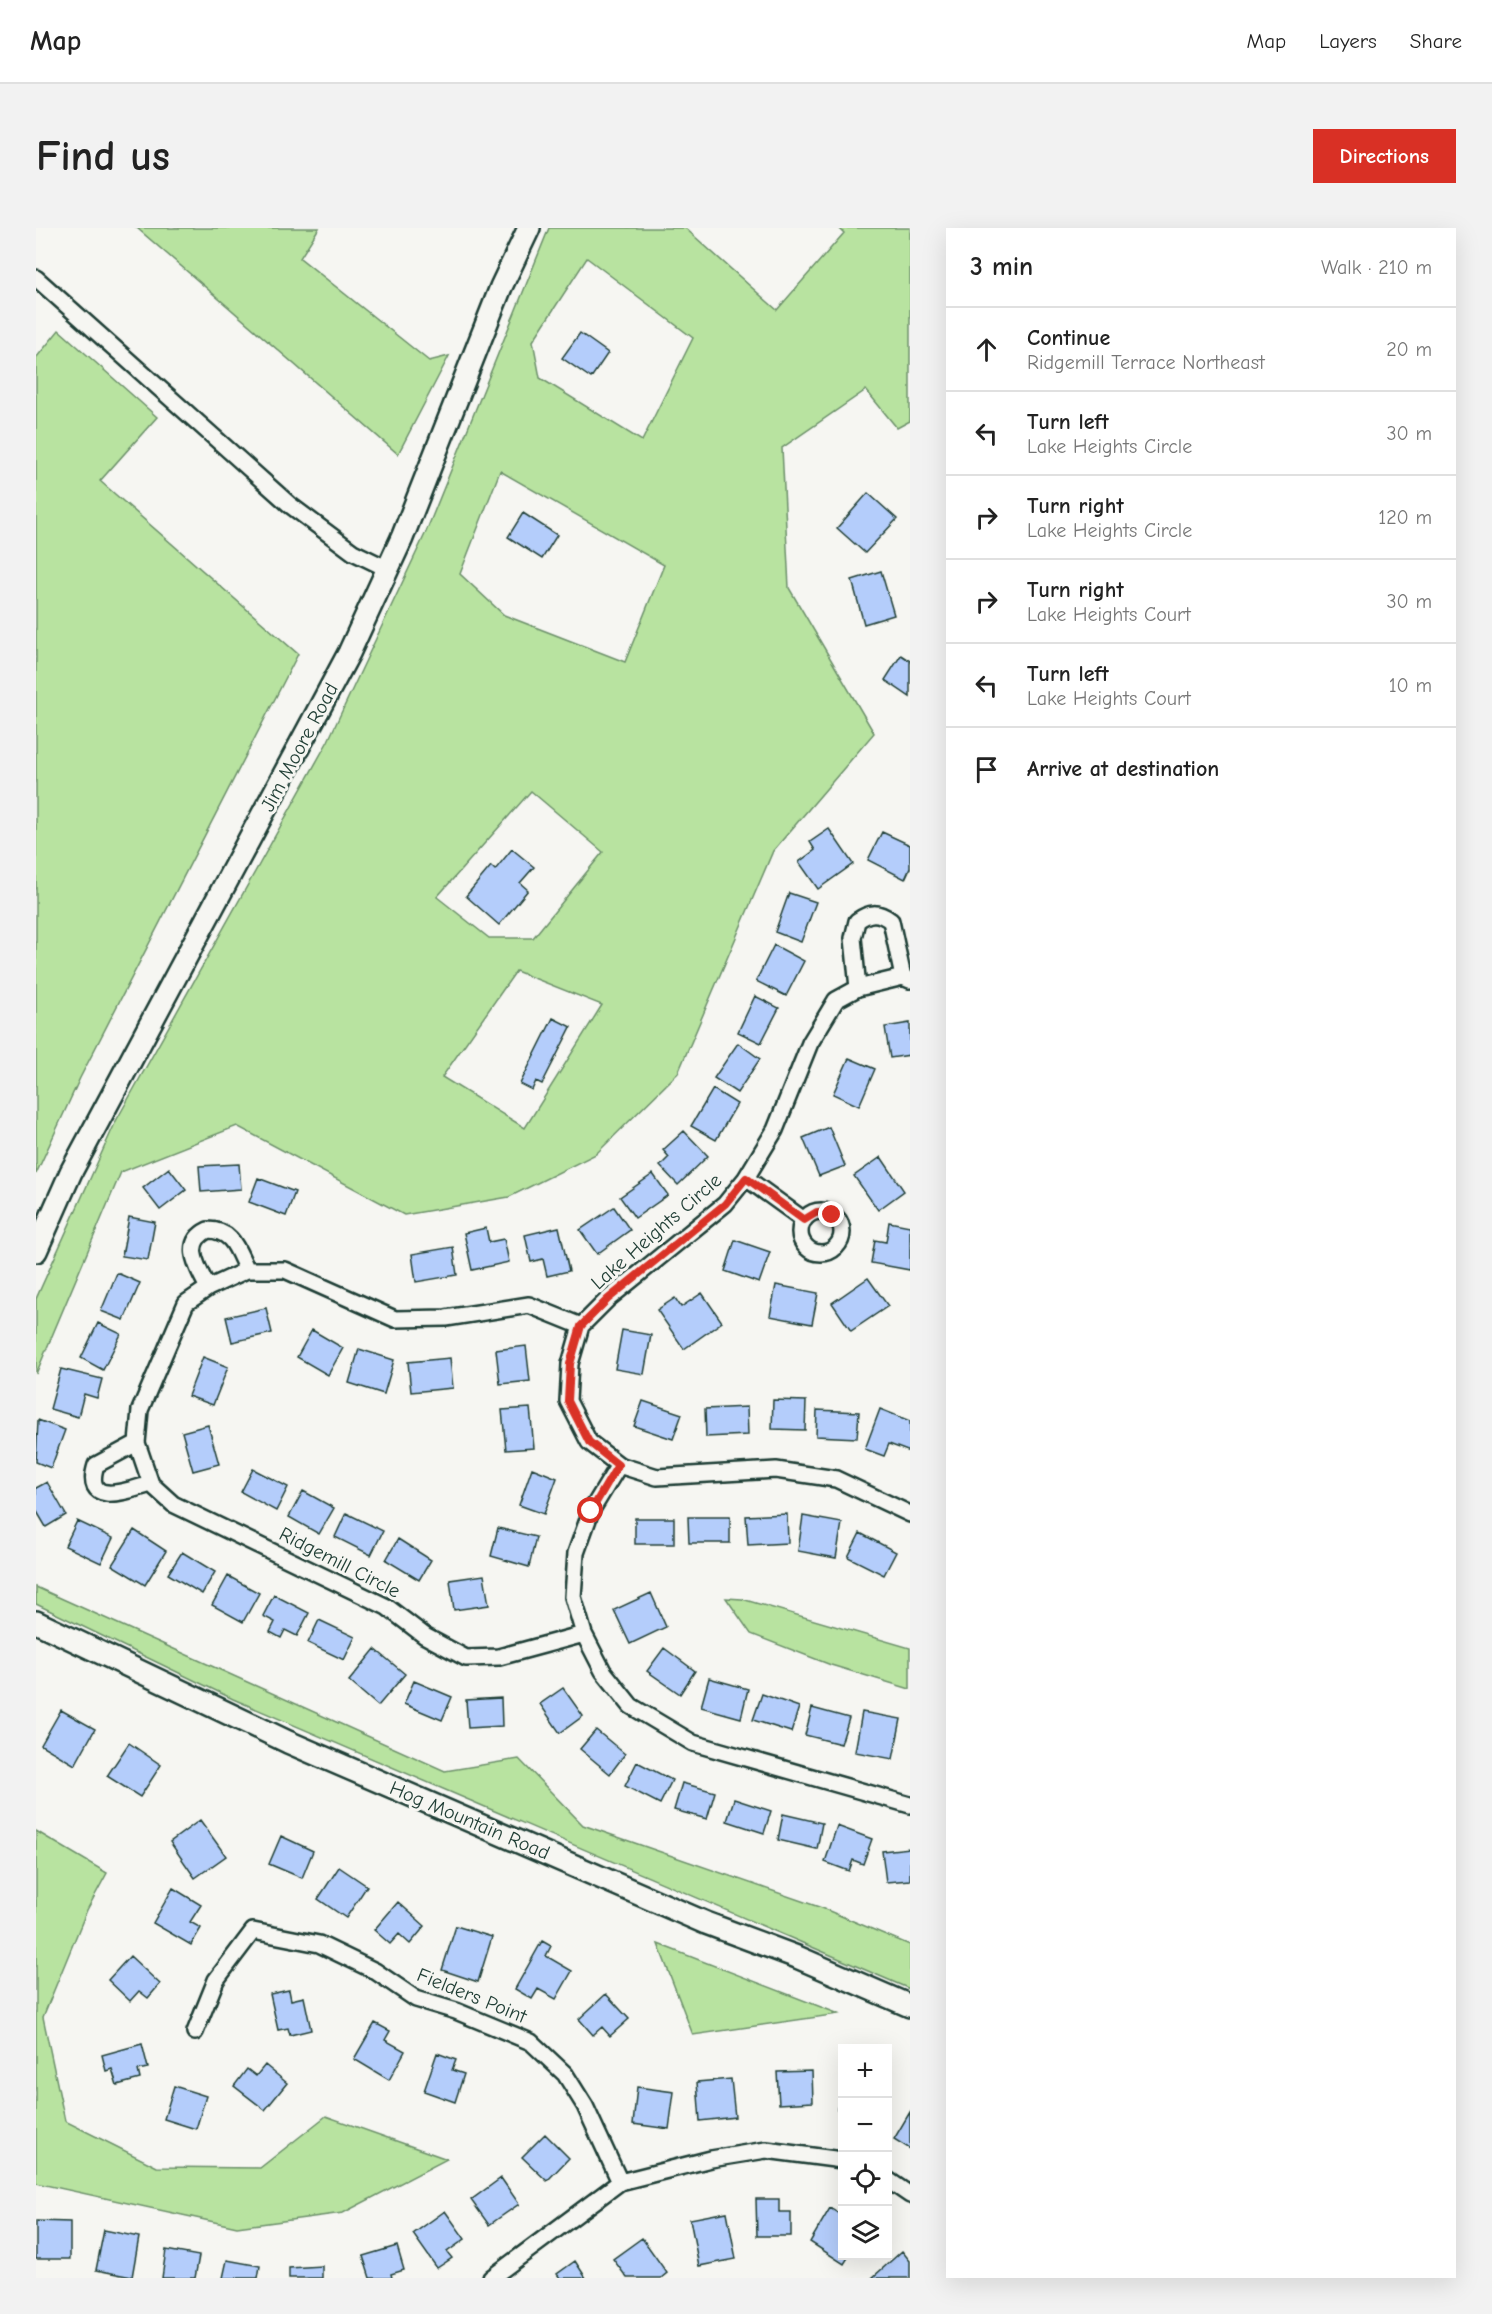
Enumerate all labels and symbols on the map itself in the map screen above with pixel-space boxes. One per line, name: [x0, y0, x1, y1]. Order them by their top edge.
street label: Jim Moore Road: [256, 679, 343, 815]
street label: Lake Heights Circle: [586, 1169, 726, 1294]
route end: [818, 1201, 844, 1227]
route start: [577, 1497, 603, 1523]
street label: Ridgemill Circle: [276, 1522, 404, 1603]
street label: Hog Mountain Road: [386, 1776, 553, 1865]
street label: Fielders Point: [414, 1963, 531, 2028]

